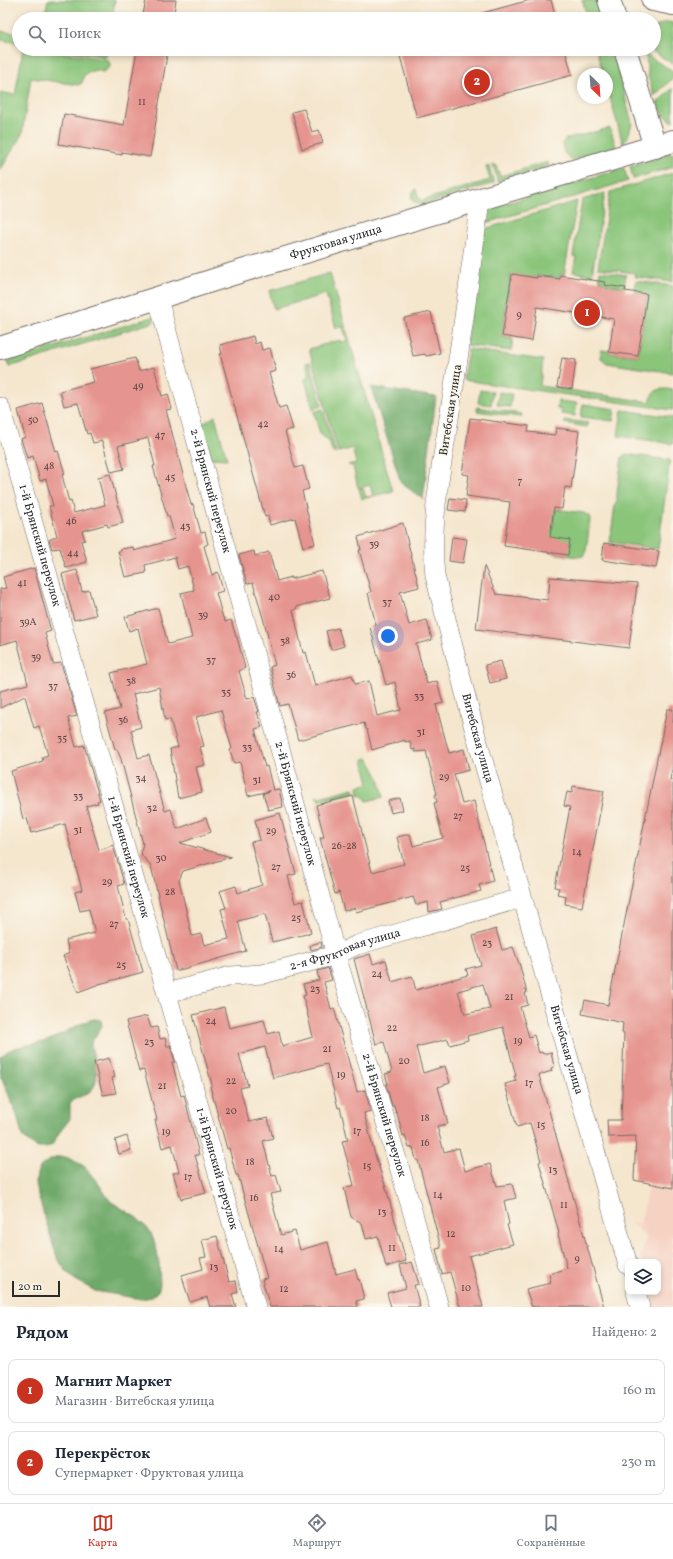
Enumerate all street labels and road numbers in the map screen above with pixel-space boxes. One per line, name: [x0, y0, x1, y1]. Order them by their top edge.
street label: Фруктовая улица: [288, 221, 384, 264]
street label: Витебская улица: [436, 363, 466, 457]
street label: 2-й Брянский переулок: [186, 427, 235, 556]
street label: 1-й Брянский переулок: [14, 483, 65, 609]
street label: Витебская улица: [457, 692, 497, 785]
street label: 2-й Брянский переулок: [270, 740, 320, 868]
street label: 1-й Брянский переулок: [103, 794, 153, 921]
street label: 2-я Фруктовая улица: [288, 925, 402, 975]
street label: Витебская улица: [546, 1003, 587, 1096]
street label: 2-й Брянский переулок: [358, 1051, 410, 1180]
street label: 1-й Брянский переулок: [192, 1106, 242, 1232]

